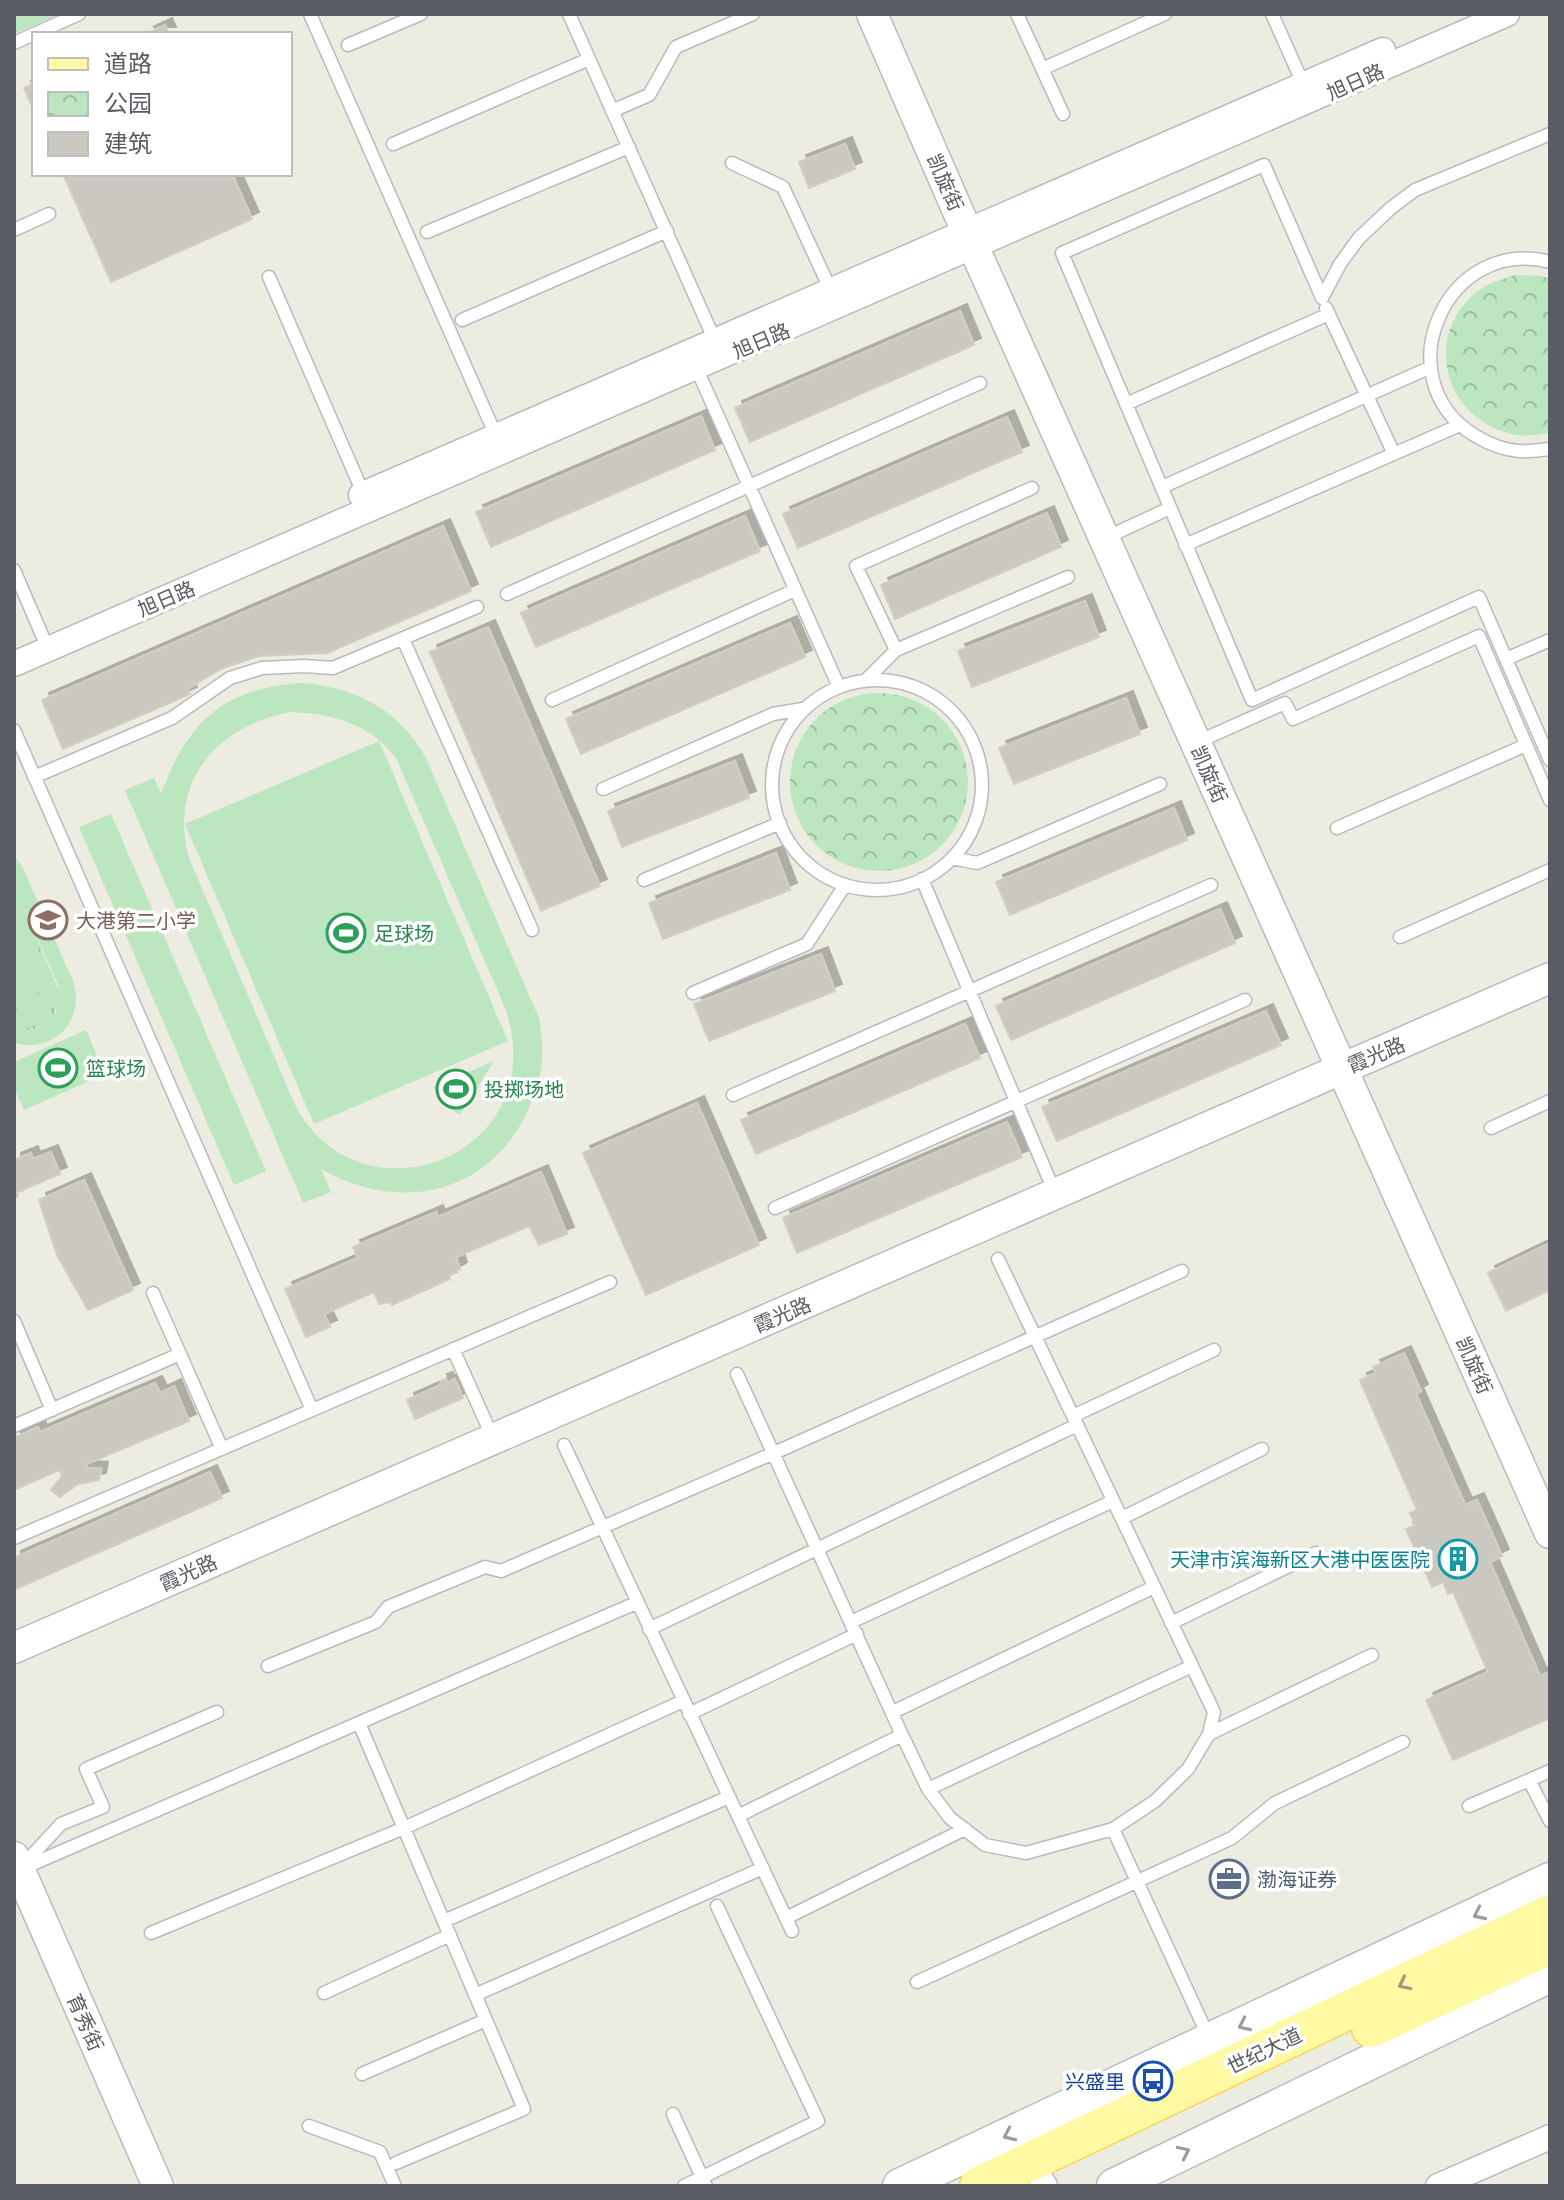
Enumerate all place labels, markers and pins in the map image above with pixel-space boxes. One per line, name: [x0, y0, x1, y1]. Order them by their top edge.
school or university icon: 大港第二小学: [27, 899, 69, 941]
place label: 大港第二小学: [76, 908, 196, 932]
sports icon: 足球场: [325, 912, 367, 954]
place label: 足球场: [374, 921, 434, 945]
sports icon: 篮球场: [37, 1047, 79, 1089]
place label: 篮球场: [86, 1056, 146, 1080]
sports icon: 投掷场地: [435, 1068, 477, 1110]
place label: 投掷场地: [484, 1077, 564, 1101]
building icon: 天津市滨海新区大港中医医院: [1437, 1538, 1479, 1580]
place label: 天津市滨海新区大港中医医院: [1170, 1547, 1430, 1571]
office icon: 渤海证券: [1208, 1858, 1250, 1900]
place label: 渤海证券: [1257, 1867, 1337, 1891]
bus stop icon: 兴盛里: [1132, 2060, 1174, 2102]
place label: 兴盛里: [1065, 2069, 1125, 2093]

